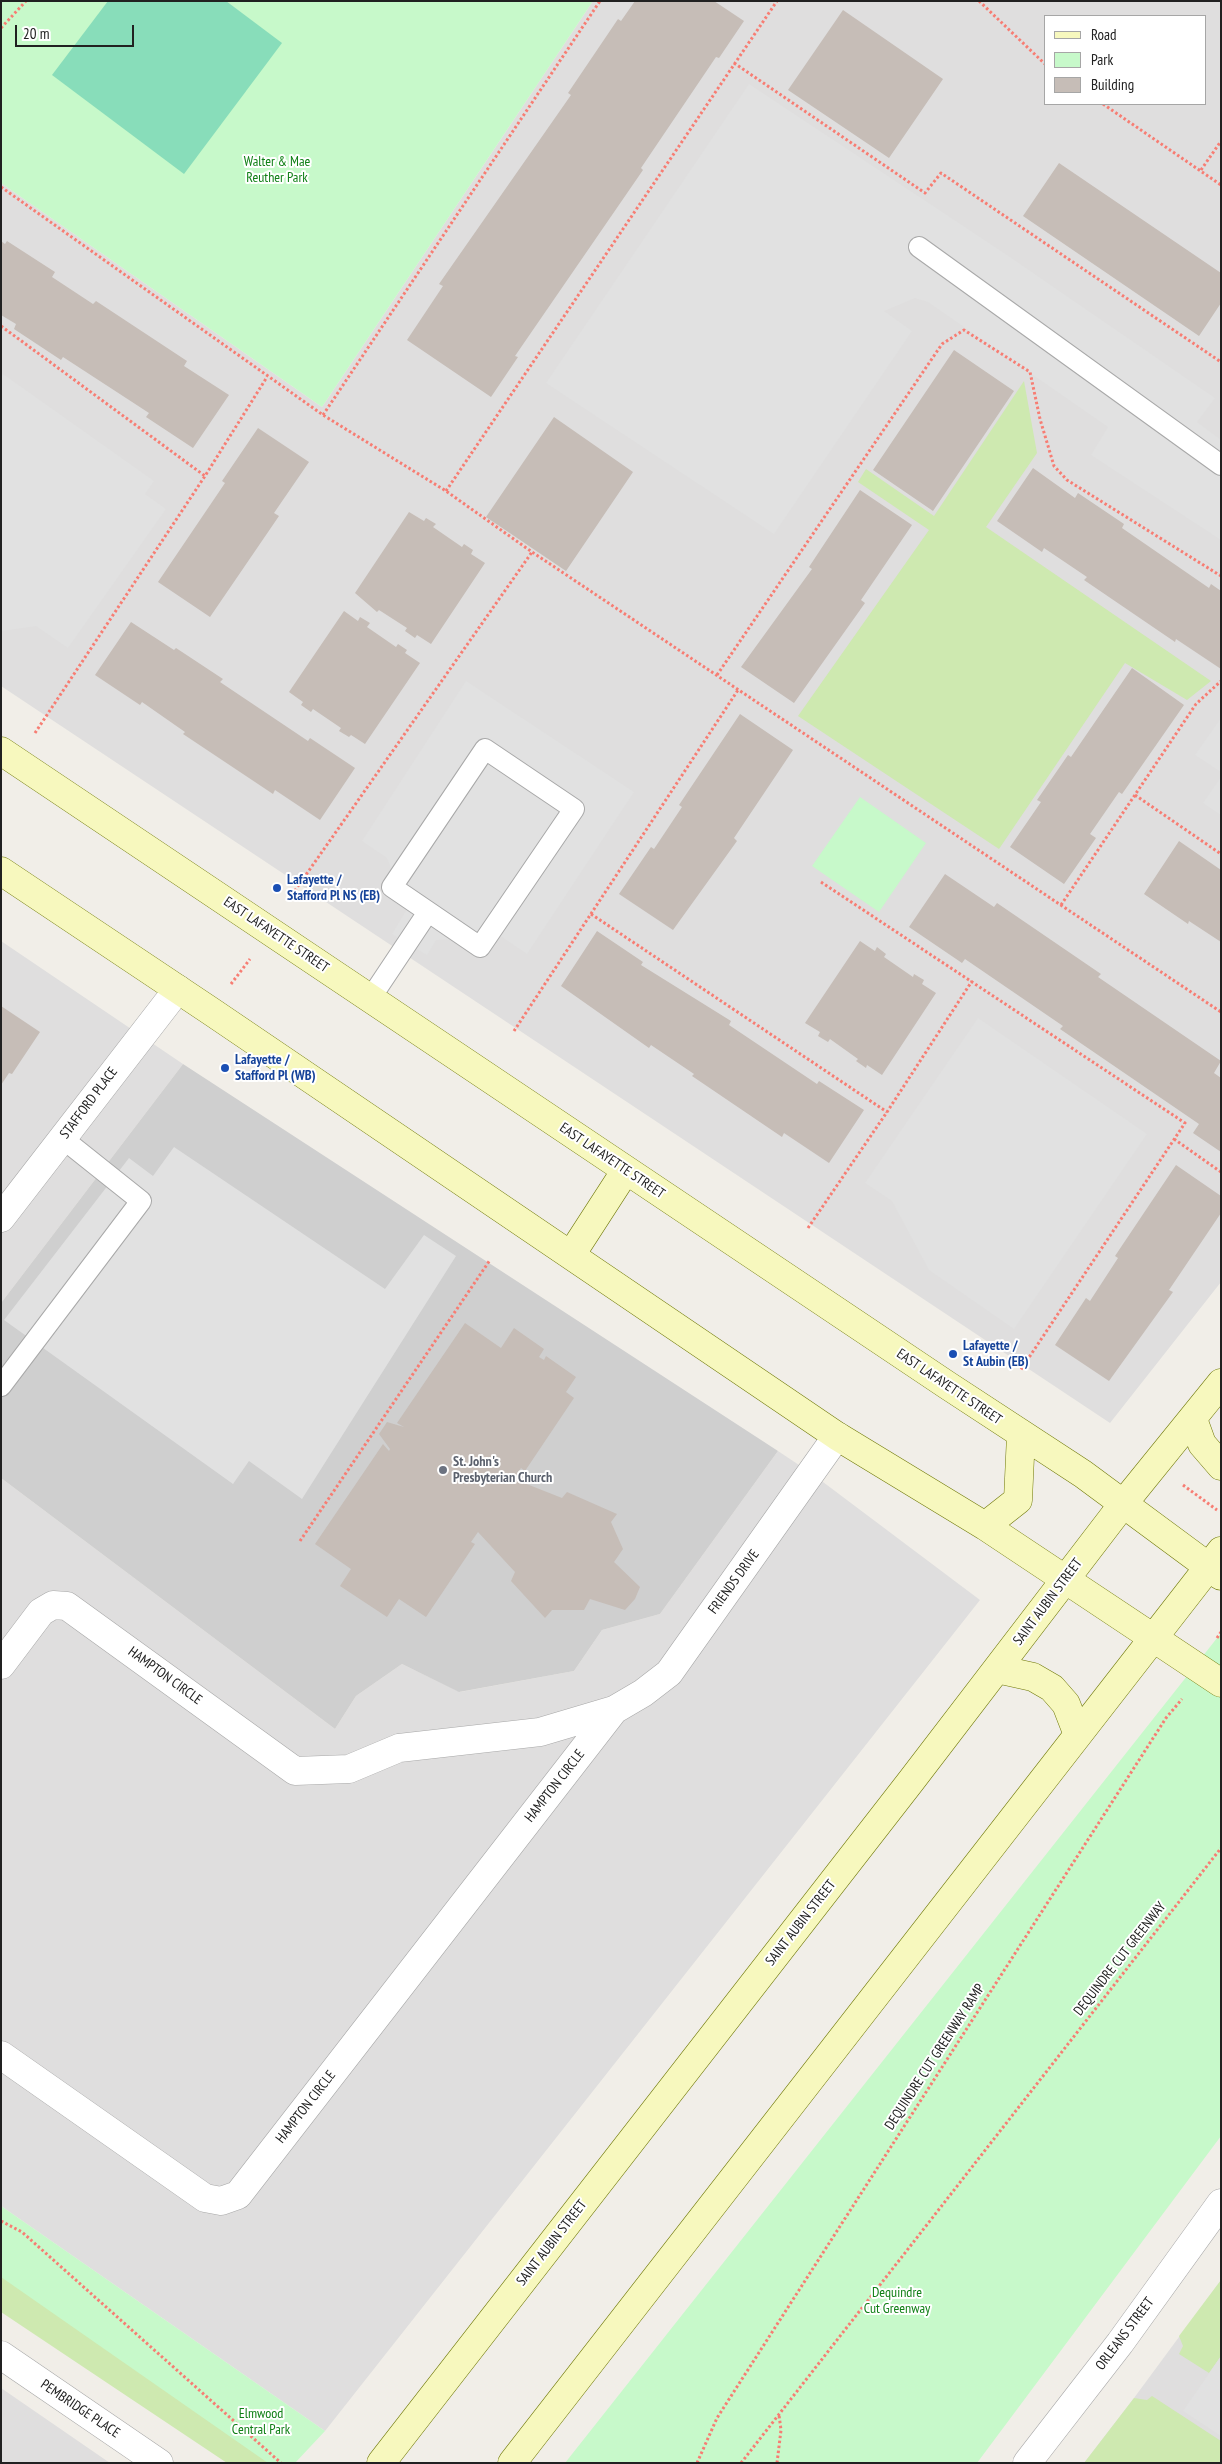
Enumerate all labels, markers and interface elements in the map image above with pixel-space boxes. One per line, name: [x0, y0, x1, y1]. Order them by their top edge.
scale bar: [18, 15, 136, 47]
legend: [1044, 15, 1207, 105]
text: 20 m: [23, 24, 49, 43]
text: Road: [1091, 25, 1117, 44]
text: Park: [1091, 50, 1113, 69]
text: Building: [1091, 75, 1134, 94]
park label: Walter & Mae Reuther Park: [244, 154, 310, 186]
place label: Lafayette / Stafford Pl NS (EB): [287, 872, 380, 904]
marker: Lafayette / Stafford Pl NS (EB): [271, 882, 283, 894]
street label: EAST LAFAYETTE STREET: [220, 894, 332, 976]
place label: Lafayette / Stafford Pl (WB): [235, 1052, 316, 1084]
marker: Lafayette / Stafford Pl (WB): [219, 1062, 231, 1074]
street label: STAFFORD PLACE: [57, 1064, 121, 1142]
street label: EAST LAFAYETTE STREET: [556, 1120, 668, 1202]
place label: Lafayette / St Aubin (EB): [963, 1338, 1029, 1370]
street label: EAST LAFAYETTE STREET: [893, 1346, 1005, 1428]
marker: Lafayette / St Aubin (EB): [947, 1348, 959, 1360]
place label: St. John's Presbyterian Church: [453, 1454, 552, 1486]
marker: St. John's Presbyterian Church: [437, 1464, 449, 1476]
street label: FRIENDS DRIVE: [705, 1547, 763, 1617]
street label: SAINT AUBIN STREET: [1010, 1555, 1086, 1649]
street label: HAMPTON CIRCLE: [125, 1644, 205, 1708]
street label: HAMPTON CIRCLE: [521, 1746, 589, 1826]
street label: SAINT AUBIN STREET: [762, 1877, 840, 1969]
street label: DEQUINDRE CUT GREENWAY: [1070, 1899, 1170, 2019]
street label: DEQUINDRE CUT GREENWAY RAMP: [881, 1981, 989, 2133]
street label: HAMPTON CIRCLE: [272, 2067, 340, 2147]
street label: SAINT AUBIN STREET: [513, 2197, 591, 2289]
park label: Dequindre Cut Greenway: [864, 2285, 930, 2318]
street label: ORLEANS STREET: [1092, 2294, 1158, 2374]
street label: PEMBRIDGE PLACE: [37, 2376, 123, 2442]
park label: Elmwood Central Park: [232, 2406, 290, 2438]

